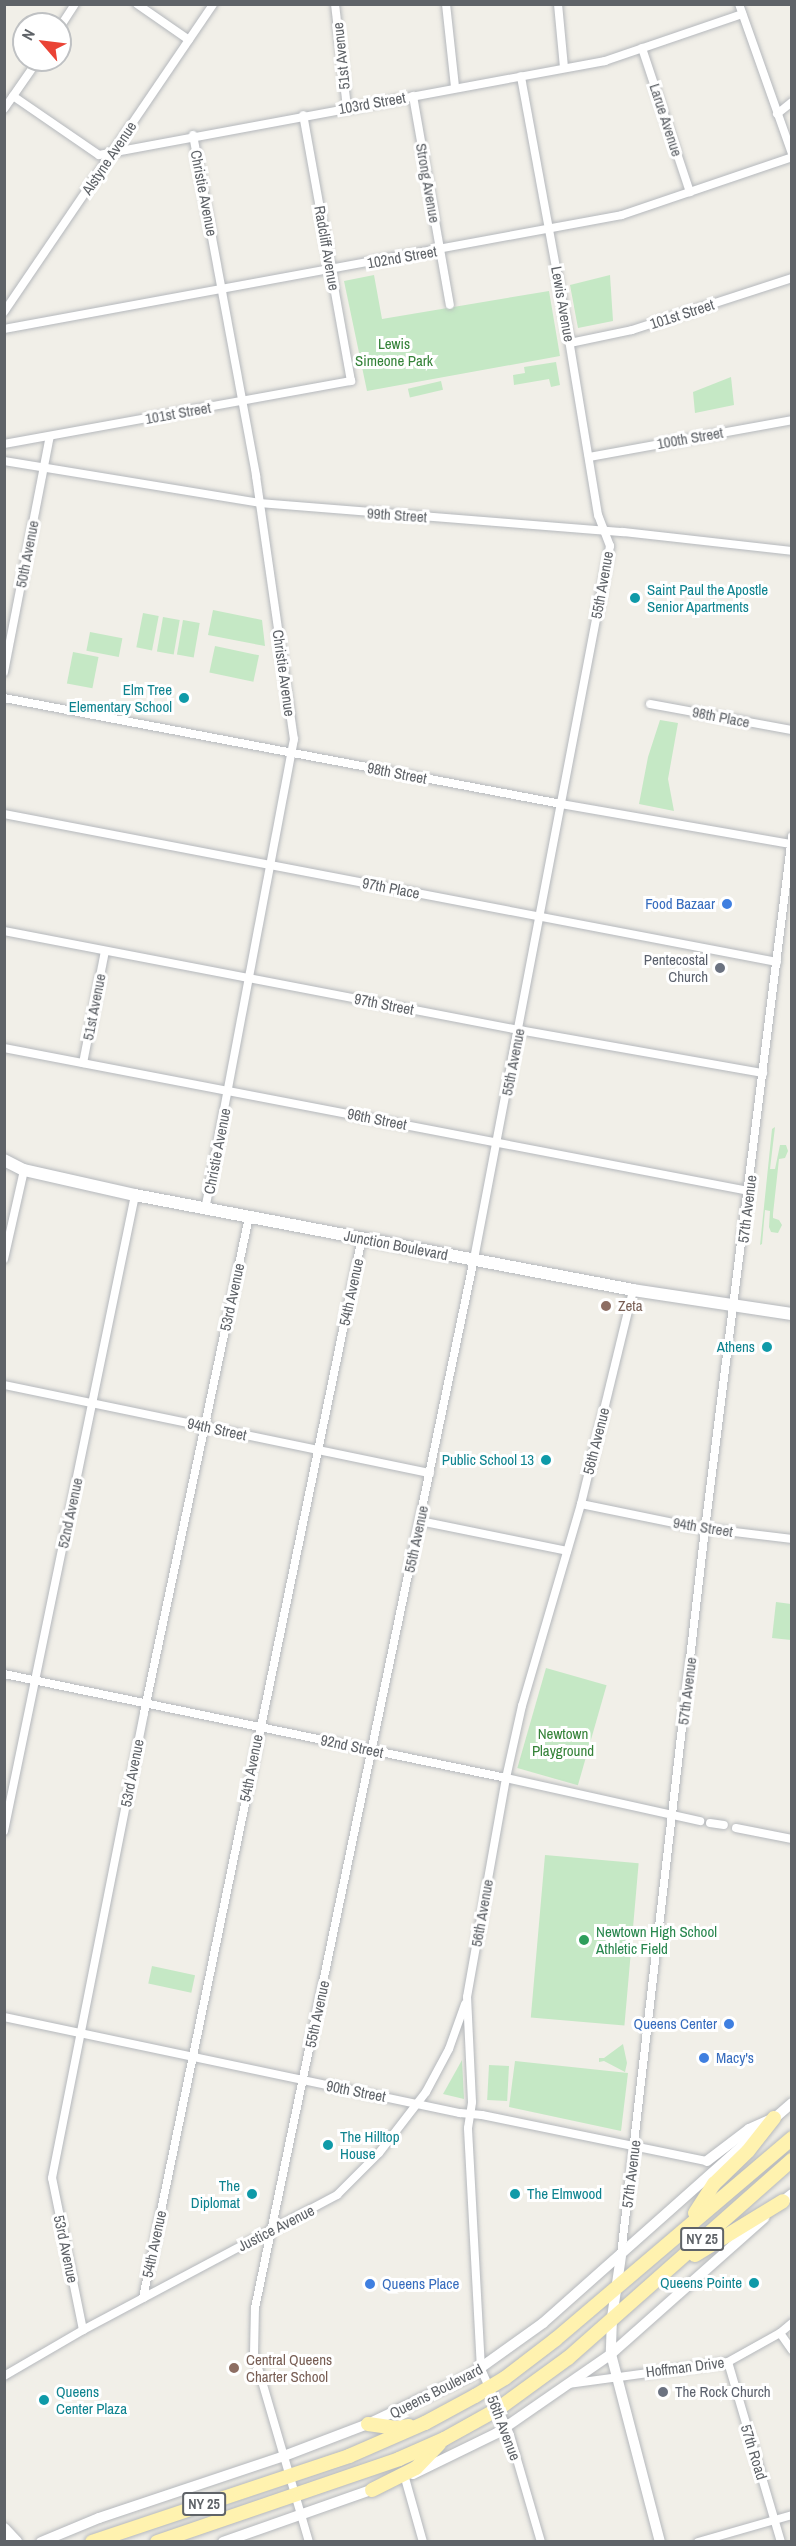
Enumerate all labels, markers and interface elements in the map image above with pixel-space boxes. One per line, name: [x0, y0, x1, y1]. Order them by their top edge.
north arrow: [12, 12, 72, 72]
street label: 51st Avenue: [328, 21, 354, 91]
text: N: [16, 25, 40, 44]
street label: Larue Avenue: [646, 81, 686, 159]
street label: 103rd Street: [337, 88, 407, 118]
street label: Alstyne Avenue: [78, 118, 140, 198]
street label: Strong Avenue: [412, 141, 444, 225]
street label: Christie Avenue: [187, 148, 221, 238]
street label: Radcliff Avenue: [311, 204, 343, 292]
street label: 102nd Street: [366, 242, 438, 272]
street label: Lewis Avenue: [547, 264, 579, 344]
street label: 101st Street: [648, 295, 716, 333]
park label: Lewis Simeone Park: [355, 334, 433, 369]
street label: 101st Street: [144, 398, 212, 428]
street label: 100th Street: [655, 423, 725, 453]
street label: 99th Street: [366, 504, 428, 526]
street label: 50th Avenue: [12, 518, 42, 590]
street label: 55th Avenue: [587, 550, 617, 620]
place label: Saint Paul the Apostle Senior Apartments: [647, 580, 769, 615]
marker: Saint Paul the Apostle Senior Apartments: [628, 591, 642, 605]
street label: Christie Avenue: [269, 628, 299, 718]
place label: Elm Tree Elementary School: [69, 680, 172, 715]
marker: Elm Tree Elementary School: [177, 691, 191, 705]
street label: 98th Place: [691, 703, 751, 731]
street label: 98th Street: [366, 758, 428, 788]
street label: 97th Place: [361, 874, 421, 902]
place label: Food Bazaar: [645, 895, 715, 913]
marker: Food Bazaar: [720, 897, 734, 911]
place label: Pentecostal Church: [644, 950, 708, 985]
marker: Pentecostal Church: [713, 961, 727, 975]
street label: 51st Avenue: [79, 972, 109, 1042]
street label: 97th Street: [353, 989, 415, 1019]
street label: 55th Avenue: [498, 1026, 528, 1098]
street label: 96th Street: [346, 1104, 408, 1134]
street label: Christie Avenue: [200, 1106, 234, 1196]
street label: 57th Avenue: [734, 1174, 760, 1244]
street label: Junction Boulevard: [343, 1226, 449, 1264]
street label: 54th Avenue: [335, 1256, 367, 1328]
street label: 53rd Avenue: [216, 1261, 248, 1333]
place label: Zeta: [618, 1297, 643, 1315]
marker: Zeta: [599, 1299, 613, 1313]
place label: Athens: [717, 1338, 755, 1356]
marker: Athens: [760, 1340, 774, 1354]
street label: 56th Avenue: [579, 1405, 613, 1477]
street label: 94th Street: [186, 1414, 248, 1444]
place label: Public School 13: [442, 1451, 534, 1469]
marker: Public School 13: [539, 1453, 553, 1467]
street label: 52nd Avenue: [54, 1476, 86, 1550]
street label: 55th Avenue: [400, 1503, 432, 1575]
street label: 94th Street: [672, 1513, 734, 1541]
street label: 57th Avenue: [674, 1656, 700, 1726]
park label: Newtown Playground: [532, 1724, 594, 1759]
street label: 92nd Street: [319, 1731, 385, 1761]
street label: 54th Avenue: [236, 1732, 266, 1804]
street label: 53rd Avenue: [117, 1737, 147, 1809]
street label: 56th Avenue: [467, 1878, 497, 1948]
place label: Newtown High School Athletic Field: [596, 1922, 717, 1957]
marker: Newtown High School Athletic Field: [577, 1933, 591, 1947]
street label: 55th Avenue: [301, 1978, 333, 2050]
place label: Queens Center: [634, 2015, 717, 2033]
marker: Queens Center: [722, 2017, 736, 2031]
place label: Macy's: [716, 2049, 754, 2067]
marker: Macy's: [697, 2051, 711, 2065]
street label: 90th Street: [325, 2076, 387, 2106]
place label: The Hilltop House: [340, 2127, 399, 2162]
marker: The Hilltop House: [321, 2138, 335, 2152]
street label: 57th Avenue: [618, 2139, 644, 2209]
place label: The Diplomat: [191, 2176, 240, 2211]
place label: The Elmwood: [527, 2185, 602, 2203]
marker: The Diplomat: [245, 2187, 259, 2201]
marker: The Elmwood: [508, 2187, 522, 2201]
street label: Justice Avenue: [235, 2201, 317, 2255]
street label: 54th Avenue: [138, 2208, 170, 2280]
street label: 53rd Avenue: [50, 2213, 82, 2285]
road number: NY 25: [680, 2228, 724, 2250]
place label: Queens Pointe: [660, 2274, 742, 2292]
place label: Queens Place: [382, 2275, 459, 2293]
marker: Queens Pointe: [747, 2276, 761, 2290]
marker: Queens Place: [363, 2277, 377, 2291]
place label: Central Queens Charter School: [246, 2350, 332, 2385]
street label: Hoffman Drive: [645, 2353, 725, 2381]
street label: Queens Boulevard: [387, 2360, 485, 2422]
marker: Central Queens Charter School: [227, 2361, 241, 2375]
place label: Queens Center Plaza: [56, 2382, 127, 2417]
place label: The Rock Church: [675, 2383, 771, 2401]
marker: The Rock Church: [656, 2385, 670, 2399]
marker: Queens Center Plaza: [37, 2393, 51, 2407]
street label: 56th Avenue: [483, 2393, 525, 2463]
street label: 57th Road: [737, 2422, 771, 2482]
road number: NY 25: [182, 2493, 226, 2515]

